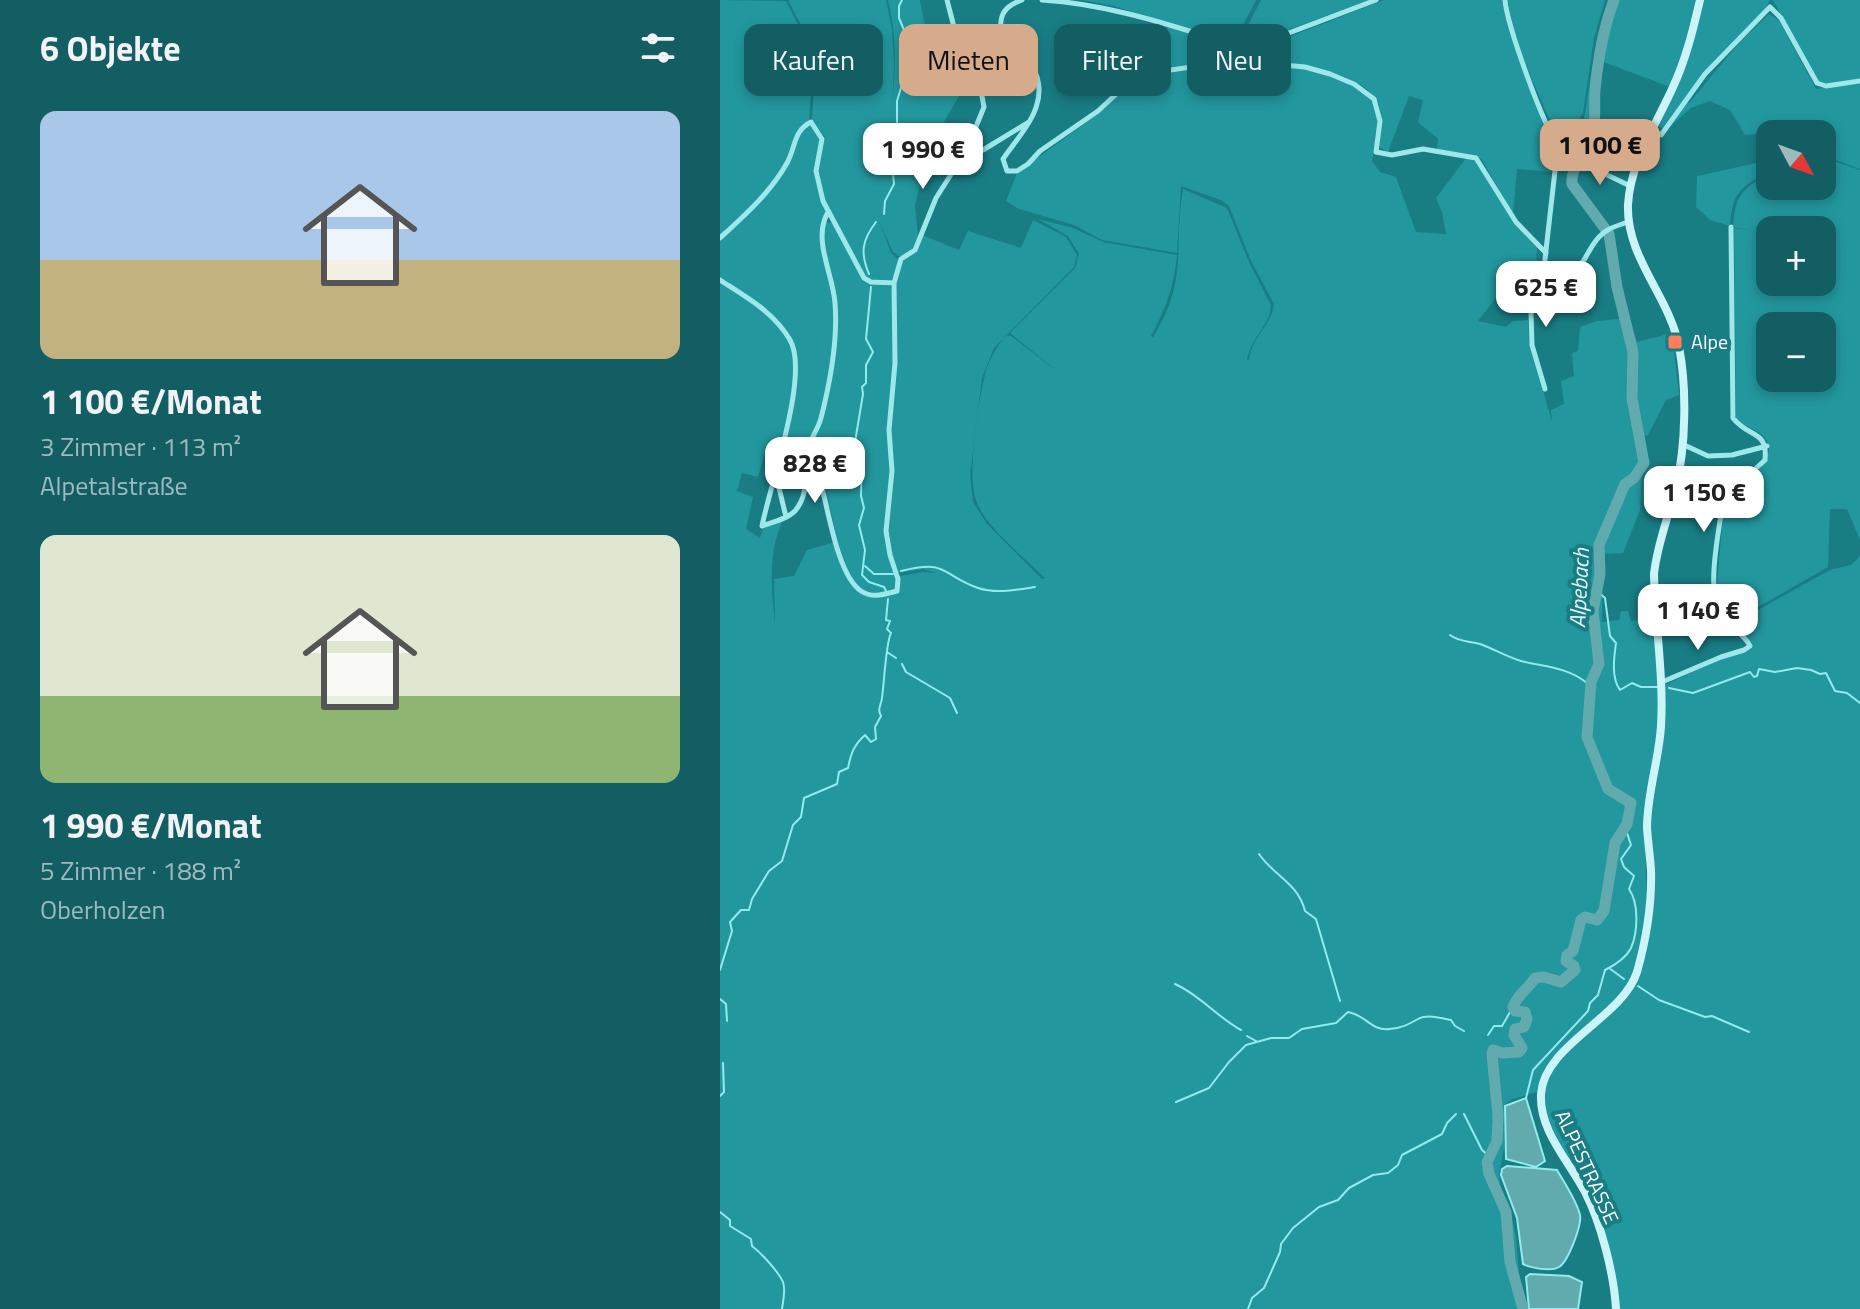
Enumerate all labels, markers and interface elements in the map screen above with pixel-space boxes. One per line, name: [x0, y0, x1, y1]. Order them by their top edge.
text: 6 Objekte: [40, 22, 181, 74]
chip: Kaufen: [744, 24, 883, 96]
chip: Mieten: [899, 24, 1038, 96]
chip: Filter: [1054, 24, 1171, 96]
chip: Neu: [1187, 24, 1291, 96]
icon: filters: [636, 26, 680, 70]
pin: 1 100 €: [1526, 119, 1674, 187]
north arrow: [1756, 120, 1836, 200]
map controls: [1756, 120, 1836, 392]
pin: 1 990 €: [849, 123, 997, 191]
text: 1 100 €: [1558, 125, 1642, 164]
text: 1 990 €: [881, 129, 965, 168]
icon: home: [288, 163, 432, 307]
button: +: [1756, 216, 1836, 296]
pin: 625 €: [1490, 261, 1602, 329]
text: 625 €: [1514, 267, 1578, 306]
button: −: [1756, 312, 1836, 392]
place label: Alpe: [1691, 326, 1728, 357]
marker: Alpe: [1666, 333, 1684, 351]
text: 1 100 €/Monat: [40, 375, 262, 427]
text: 3 Zimmer · 113 m²: [40, 427, 241, 466]
pin: 828 €: [759, 437, 871, 505]
text: 828 €: [783, 443, 847, 482]
text: Alpetalstraße: [40, 466, 188, 505]
pin: 1 150 €: [1630, 466, 1778, 534]
text: 1 150 €: [1662, 472, 1746, 511]
water label: Alpebach: [1560, 546, 1598, 629]
pin: 1 140 €: [1624, 584, 1772, 652]
icon: home: [288, 587, 432, 731]
text: 1 140 €: [1656, 590, 1740, 629]
text: 1 990 €/Monat: [40, 799, 262, 851]
text: 5 Zimmer · 188 m²: [40, 851, 241, 890]
text: Oberholzen: [40, 890, 166, 929]
street label: ALPESTRASSE: [1548, 1105, 1627, 1229]

